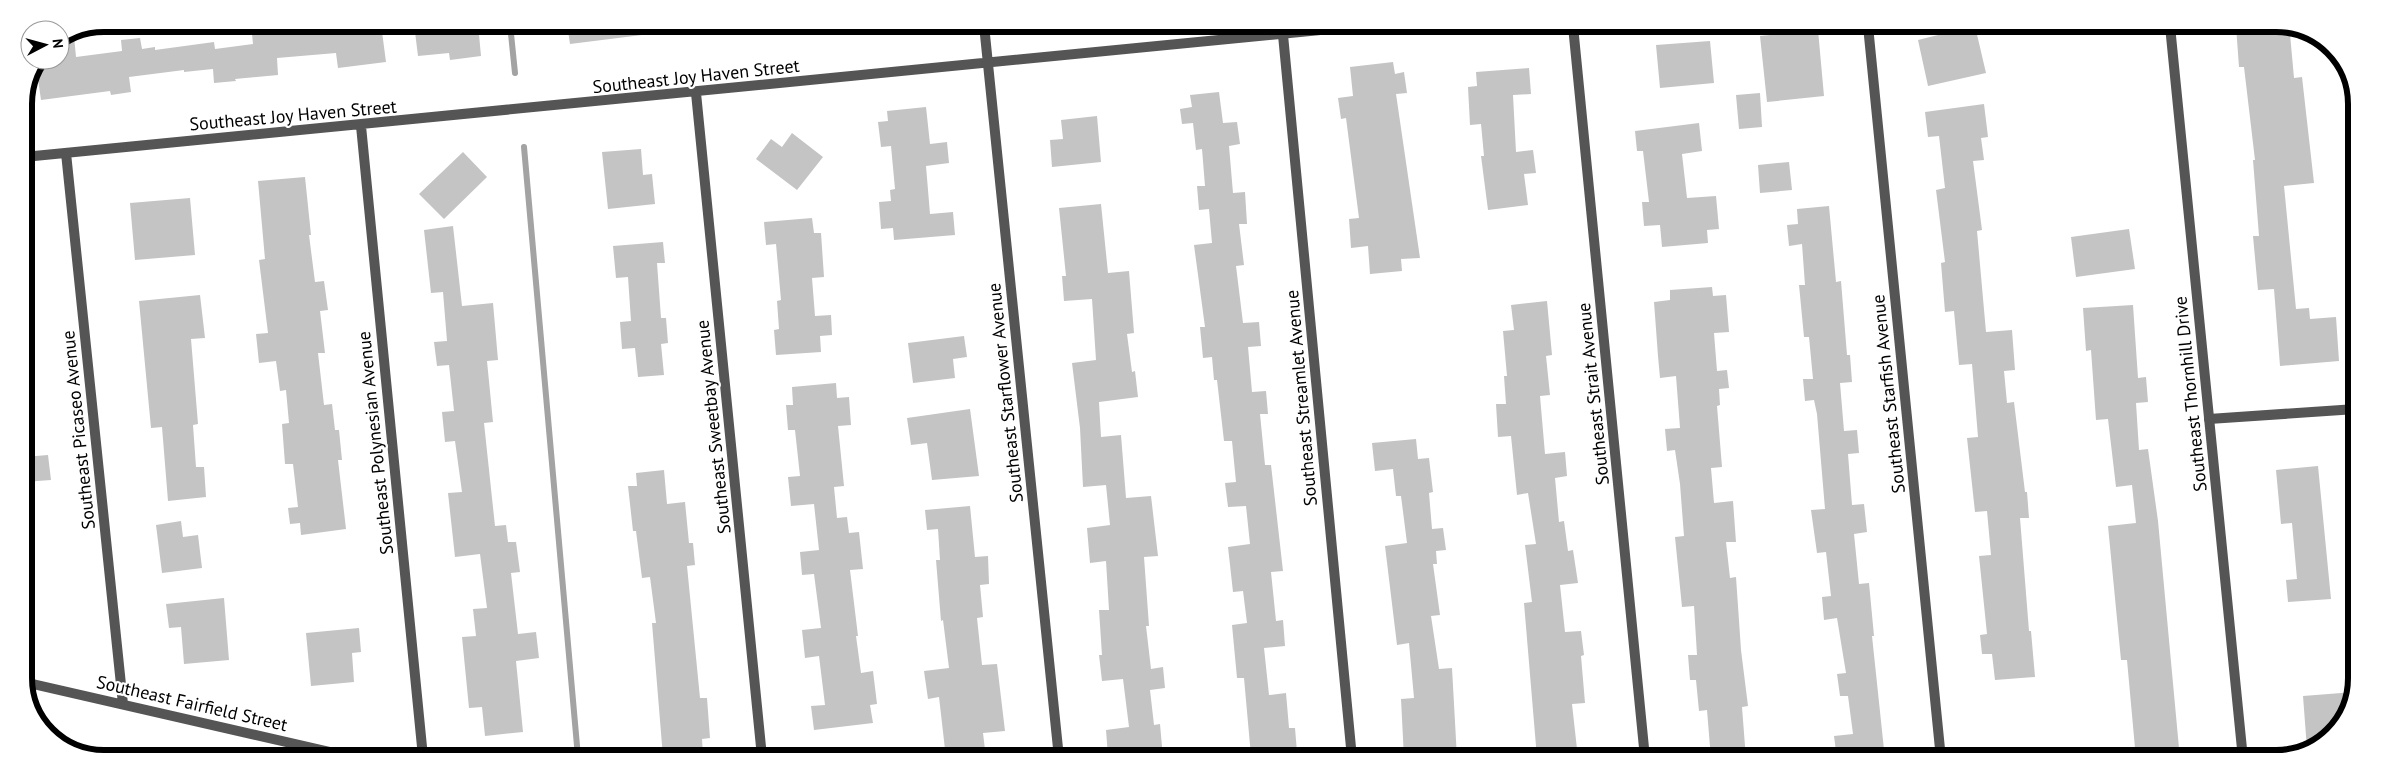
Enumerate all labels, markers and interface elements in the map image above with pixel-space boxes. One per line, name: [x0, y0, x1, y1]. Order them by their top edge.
north arrow: [20, 20, 70, 70]
text: N: [48, 38, 67, 49]
street label: Southeast Joy Haven Street: [591, 54, 801, 98]
street label: Southeast Joy Haven Street: [188, 94, 398, 136]
street label: Southeast Starflower Avenue: [982, 282, 1028, 504]
street label: Southeast Streamlet Avenue: [1280, 289, 1322, 507]
street label: Southeast Starfish Avenue: [1866, 293, 1910, 495]
street label: Southeast Thornhill Drive: [2168, 295, 2212, 493]
street label: Southeast Strait Avenue: [1572, 302, 1614, 486]
street label: Southeast Sweetbay Avenue: [690, 319, 736, 535]
street label: Southeast Picaseo Avenue: [56, 329, 100, 531]
street label: Southeast Polynesian Avenue: [352, 330, 398, 556]
street label: Southeast Fairfield Street: [94, 670, 290, 736]

